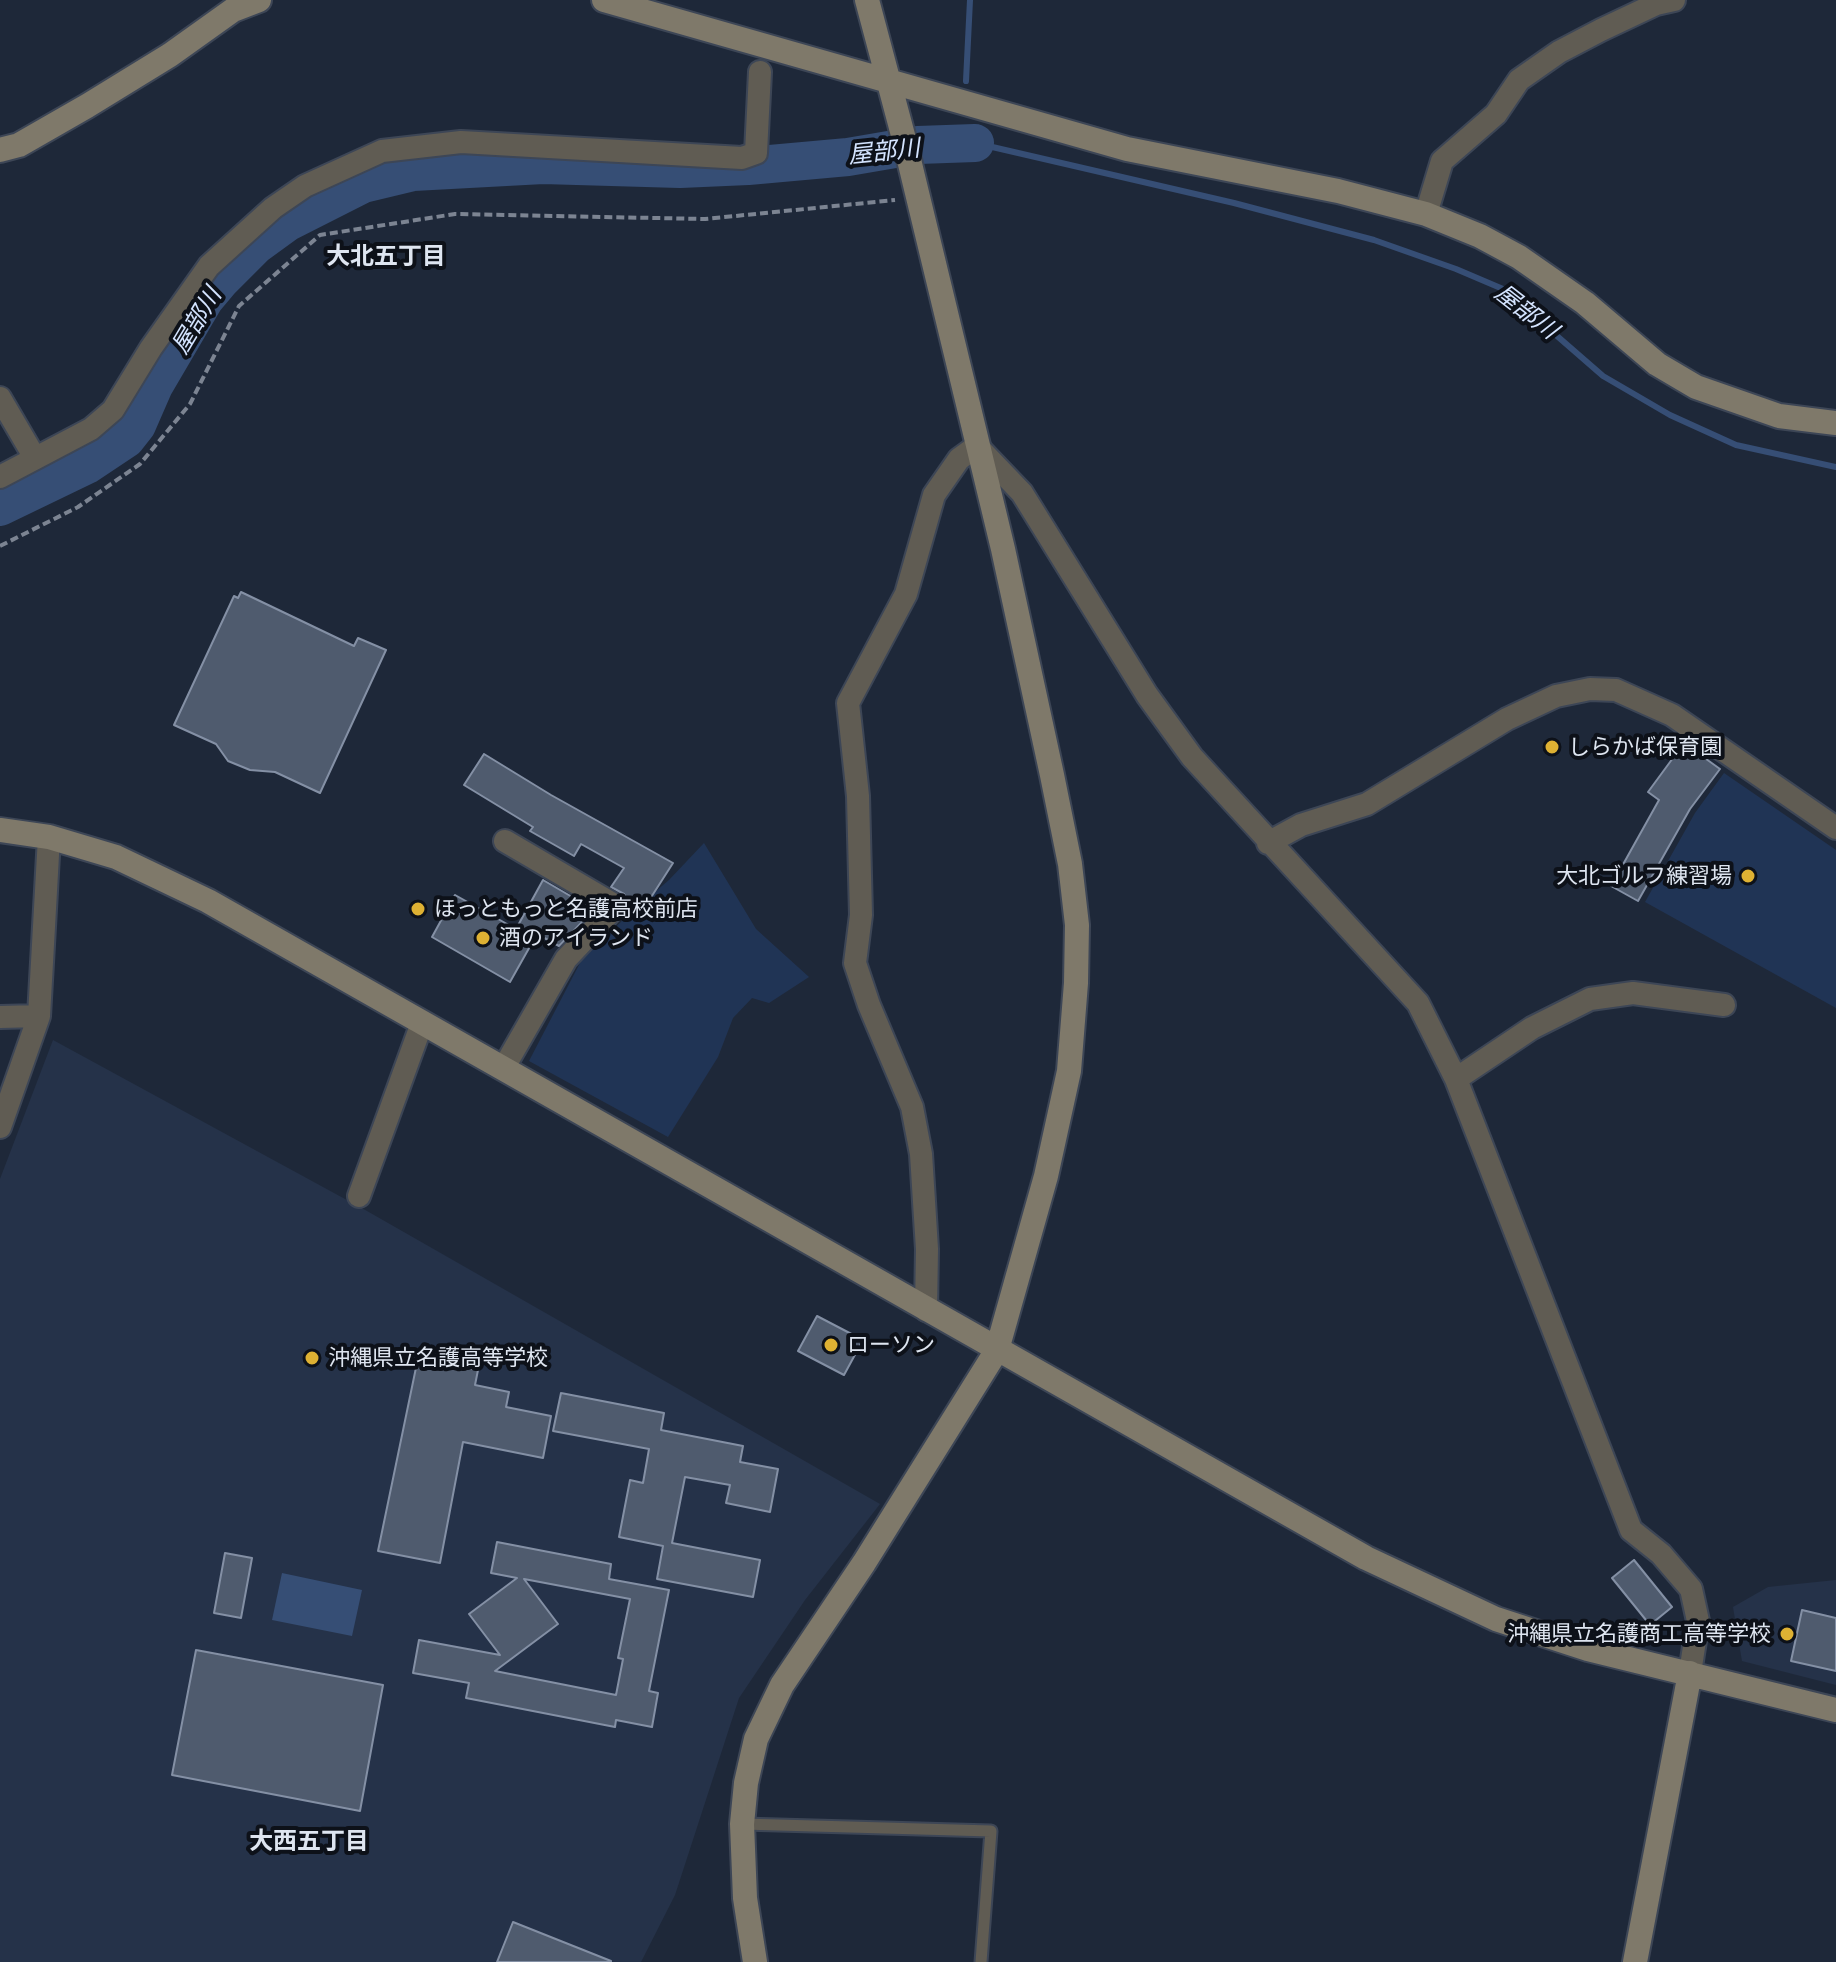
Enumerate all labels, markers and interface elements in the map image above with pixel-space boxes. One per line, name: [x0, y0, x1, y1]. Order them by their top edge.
water label: 屋部川: [847, 134, 921, 170]
district label: 大北五丁目: [326, 243, 446, 271]
water label: 屋部川: [1489, 278, 1563, 346]
water label: 屋部川: [166, 283, 228, 359]
place label: しらかば保育園: [1568, 734, 1722, 760]
marker: しらかば保育園: [1543, 738, 1561, 756]
place label: 大北ゴルフ練習場: [1556, 863, 1732, 889]
marker: 大北ゴルフ練習場: [1739, 867, 1757, 885]
place label: ほっともっと名護高校前店: [434, 896, 698, 922]
marker: ほっともっと名護高校前店: [409, 900, 427, 918]
place label: 酒のアイランド: [499, 925, 653, 951]
marker: 酒のアイランド: [474, 929, 492, 947]
place label: ローソン: [847, 1332, 935, 1358]
marker: ローソン: [822, 1336, 840, 1354]
place label: 沖縄県立名護高等学校: [328, 1345, 548, 1371]
marker: 沖縄県立名護高等学校: [303, 1349, 321, 1367]
place label: 沖縄県立名護商工高等学校: [1507, 1621, 1771, 1647]
marker: 沖縄県立名護商工高等学校: [1778, 1625, 1796, 1643]
district label: 大西五丁目: [249, 1828, 369, 1856]

